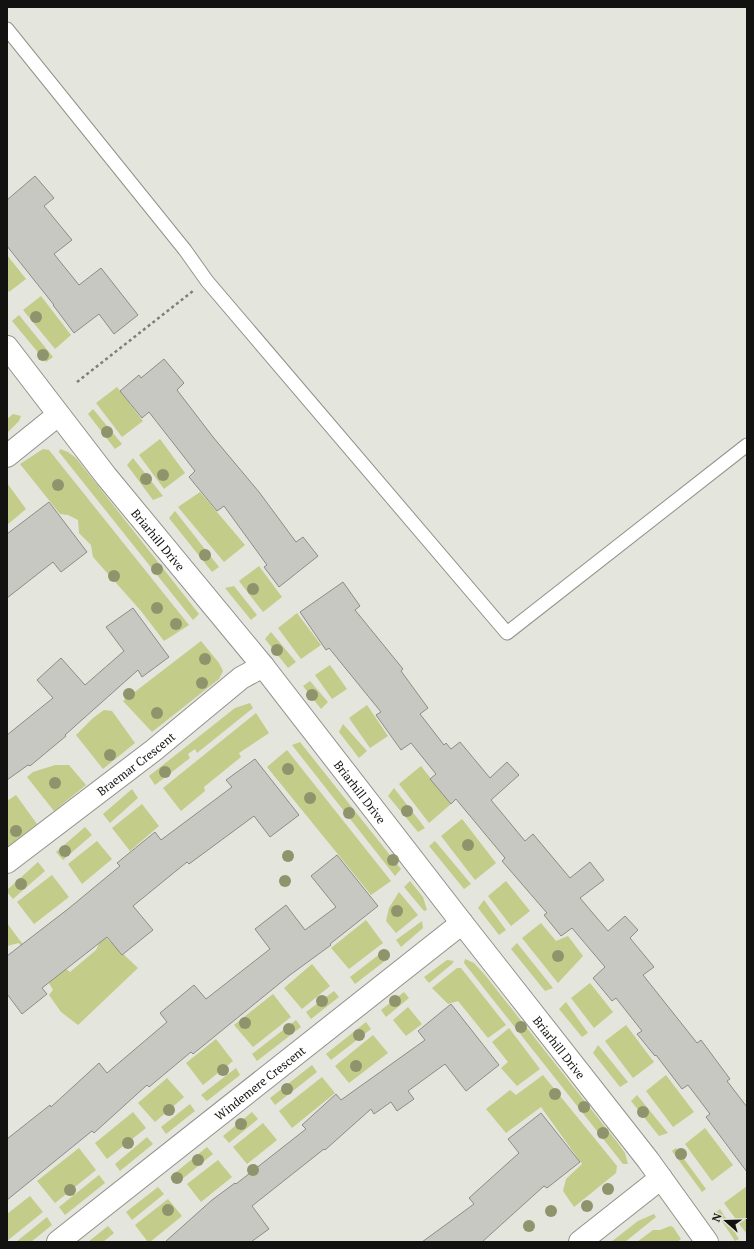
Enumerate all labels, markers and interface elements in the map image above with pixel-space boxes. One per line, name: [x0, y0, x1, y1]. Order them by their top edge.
street label: Briarhill Drive: [129, 506, 188, 574]
street label: Braemar Crescent: [94, 728, 178, 798]
street label: Briarhill Drive: [331, 757, 389, 826]
street label: Briarhill Drive: [530, 1013, 589, 1082]
street label: Windemere Crescent: [211, 1042, 308, 1123]
north arrow: [706, 1201, 746, 1241]
text: N: [709, 1211, 725, 1224]

